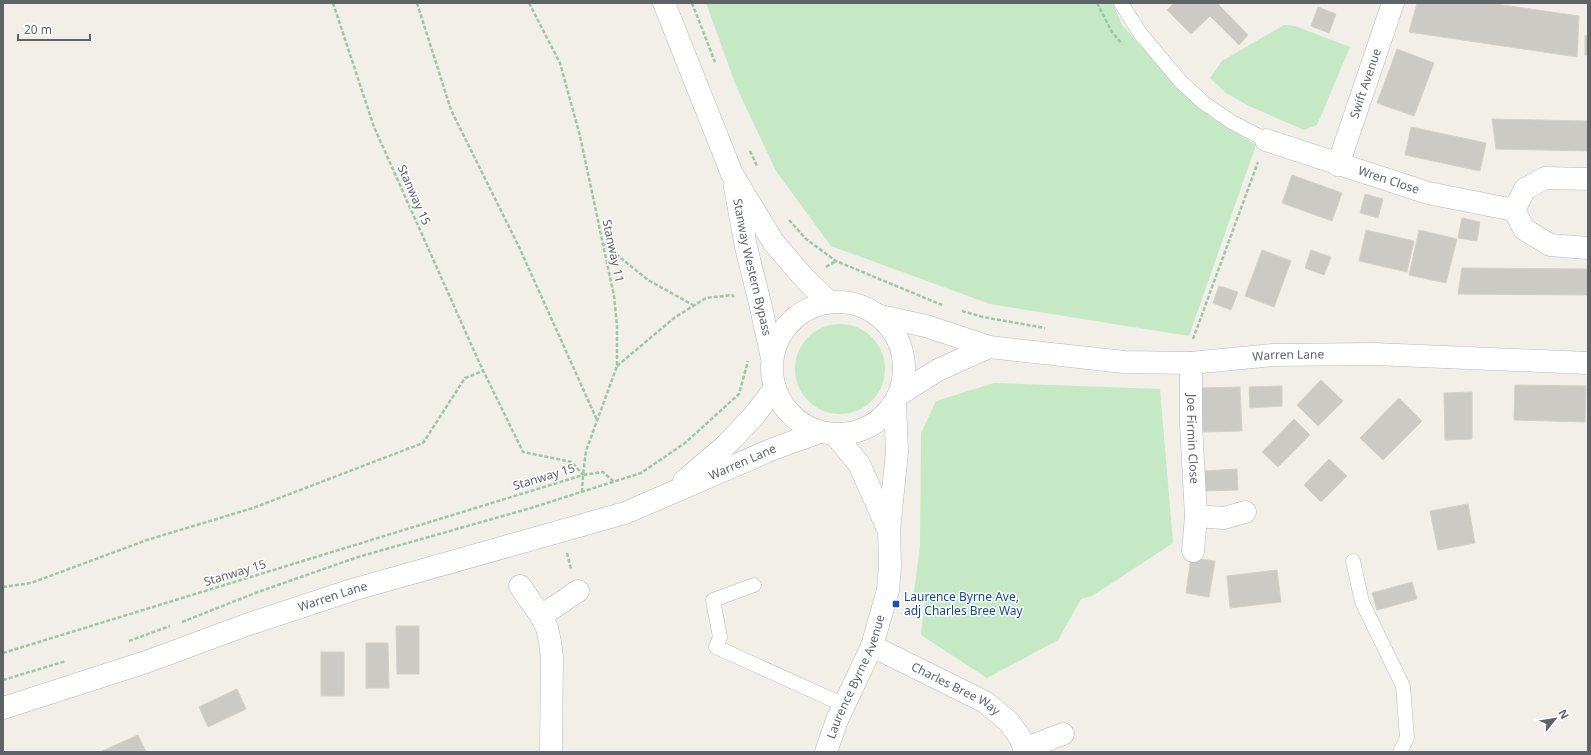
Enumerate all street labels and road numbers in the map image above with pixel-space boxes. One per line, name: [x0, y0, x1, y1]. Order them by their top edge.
street label: Swift Avenue: [1345, 46, 1385, 121]
street label: Stanway 15: [394, 162, 435, 228]
street label: Wren Close: [1356, 162, 1422, 198]
street label: Stanway Western Bypass: [729, 197, 776, 338]
street label: Stanway 11: [599, 218, 628, 284]
street label: Warren Lane: [1252, 345, 1325, 365]
street label: Joe Firmin Close: [1183, 393, 1203, 485]
street label: Warren Lane: [706, 440, 779, 484]
street label: Stanway 15: [511, 459, 577, 494]
street label: Stanway 15: [202, 555, 268, 590]
street label: Warren Lane: [296, 577, 369, 615]
street label: Laurence Byrne Avenue: [822, 613, 889, 741]
street label: Charles Bree Way: [909, 658, 1005, 720]

